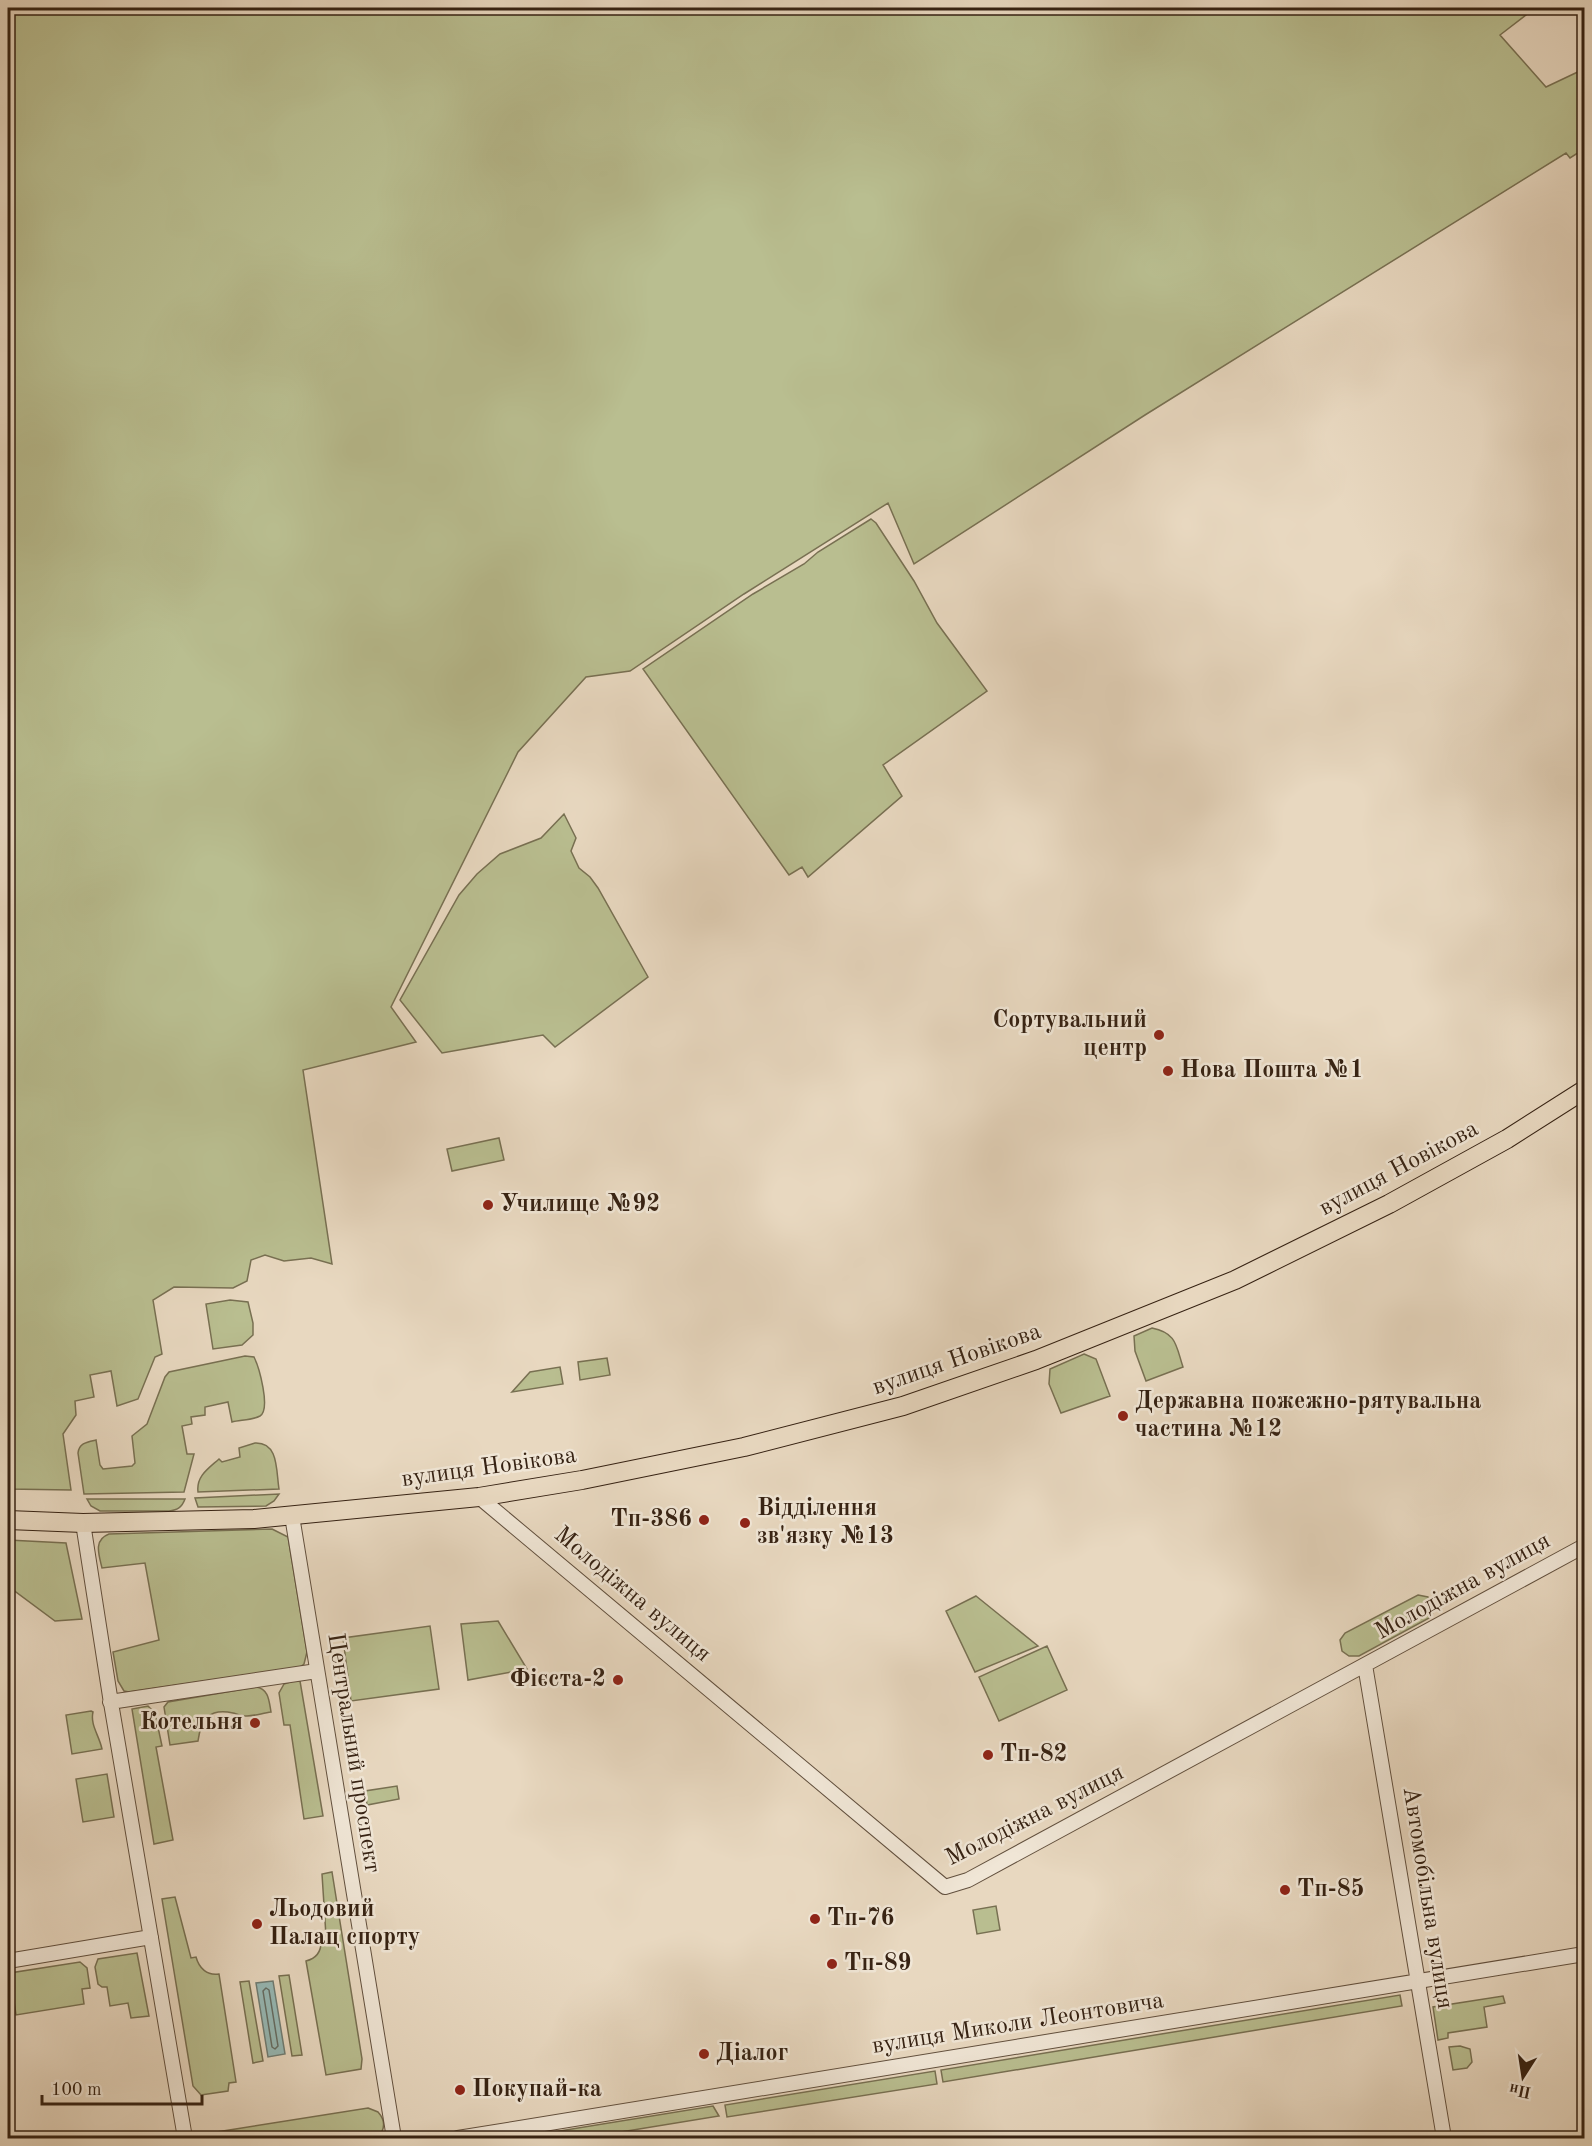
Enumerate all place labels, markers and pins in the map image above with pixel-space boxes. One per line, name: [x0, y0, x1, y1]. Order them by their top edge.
place label: Сортувальний центр: [992, 1009, 1147, 1061]
marker: Сортувальний центр: [1152, 1028, 1166, 1042]
place label: Нова Пошта №1: [1180, 1059, 1364, 1083]
marker: Нова Пошта №1: [1161, 1064, 1175, 1078]
place label: Училище №92: [500, 1193, 660, 1217]
marker: Училище №92: [481, 1198, 495, 1212]
place label: Державна пожежно-рятувальна частина №12: [1135, 1390, 1481, 1442]
marker: Державна пожежно-рятувальна частина №12: [1116, 1409, 1130, 1423]
place label: Відділення зв'язку №13: [757, 1497, 894, 1549]
place label: Тп-386: [611, 1508, 692, 1532]
marker: Тп-386: [697, 1513, 711, 1527]
marker: Відділення зв'язку №13: [738, 1516, 752, 1530]
place label: Фiєста-2: [510, 1668, 606, 1692]
marker: Фiєста-2: [611, 1673, 625, 1687]
place label: Котельня: [140, 1711, 243, 1735]
marker: Котельня: [248, 1716, 262, 1730]
place label: Тп-82: [1000, 1743, 1068, 1767]
marker: Тп-82: [981, 1748, 995, 1762]
place label: Тп-85: [1297, 1877, 1365, 1902]
marker: Тп-85: [1278, 1883, 1292, 1897]
place label: Льодовий Палац спорту: [269, 1898, 420, 1950]
place label: Тп-76: [827, 1907, 895, 1931]
marker: Тп-76: [808, 1912, 822, 1926]
marker: Льодовий Палац спорту: [250, 1917, 264, 1931]
place label: Тп-89: [844, 1952, 912, 1976]
marker: Тп-89: [825, 1957, 839, 1971]
place label: Діалог: [716, 2042, 788, 2066]
marker: Діалог: [697, 2047, 711, 2061]
place label: Покупай-ка: [472, 2078, 602, 2102]
marker: Покупай-ка: [453, 2083, 467, 2097]

